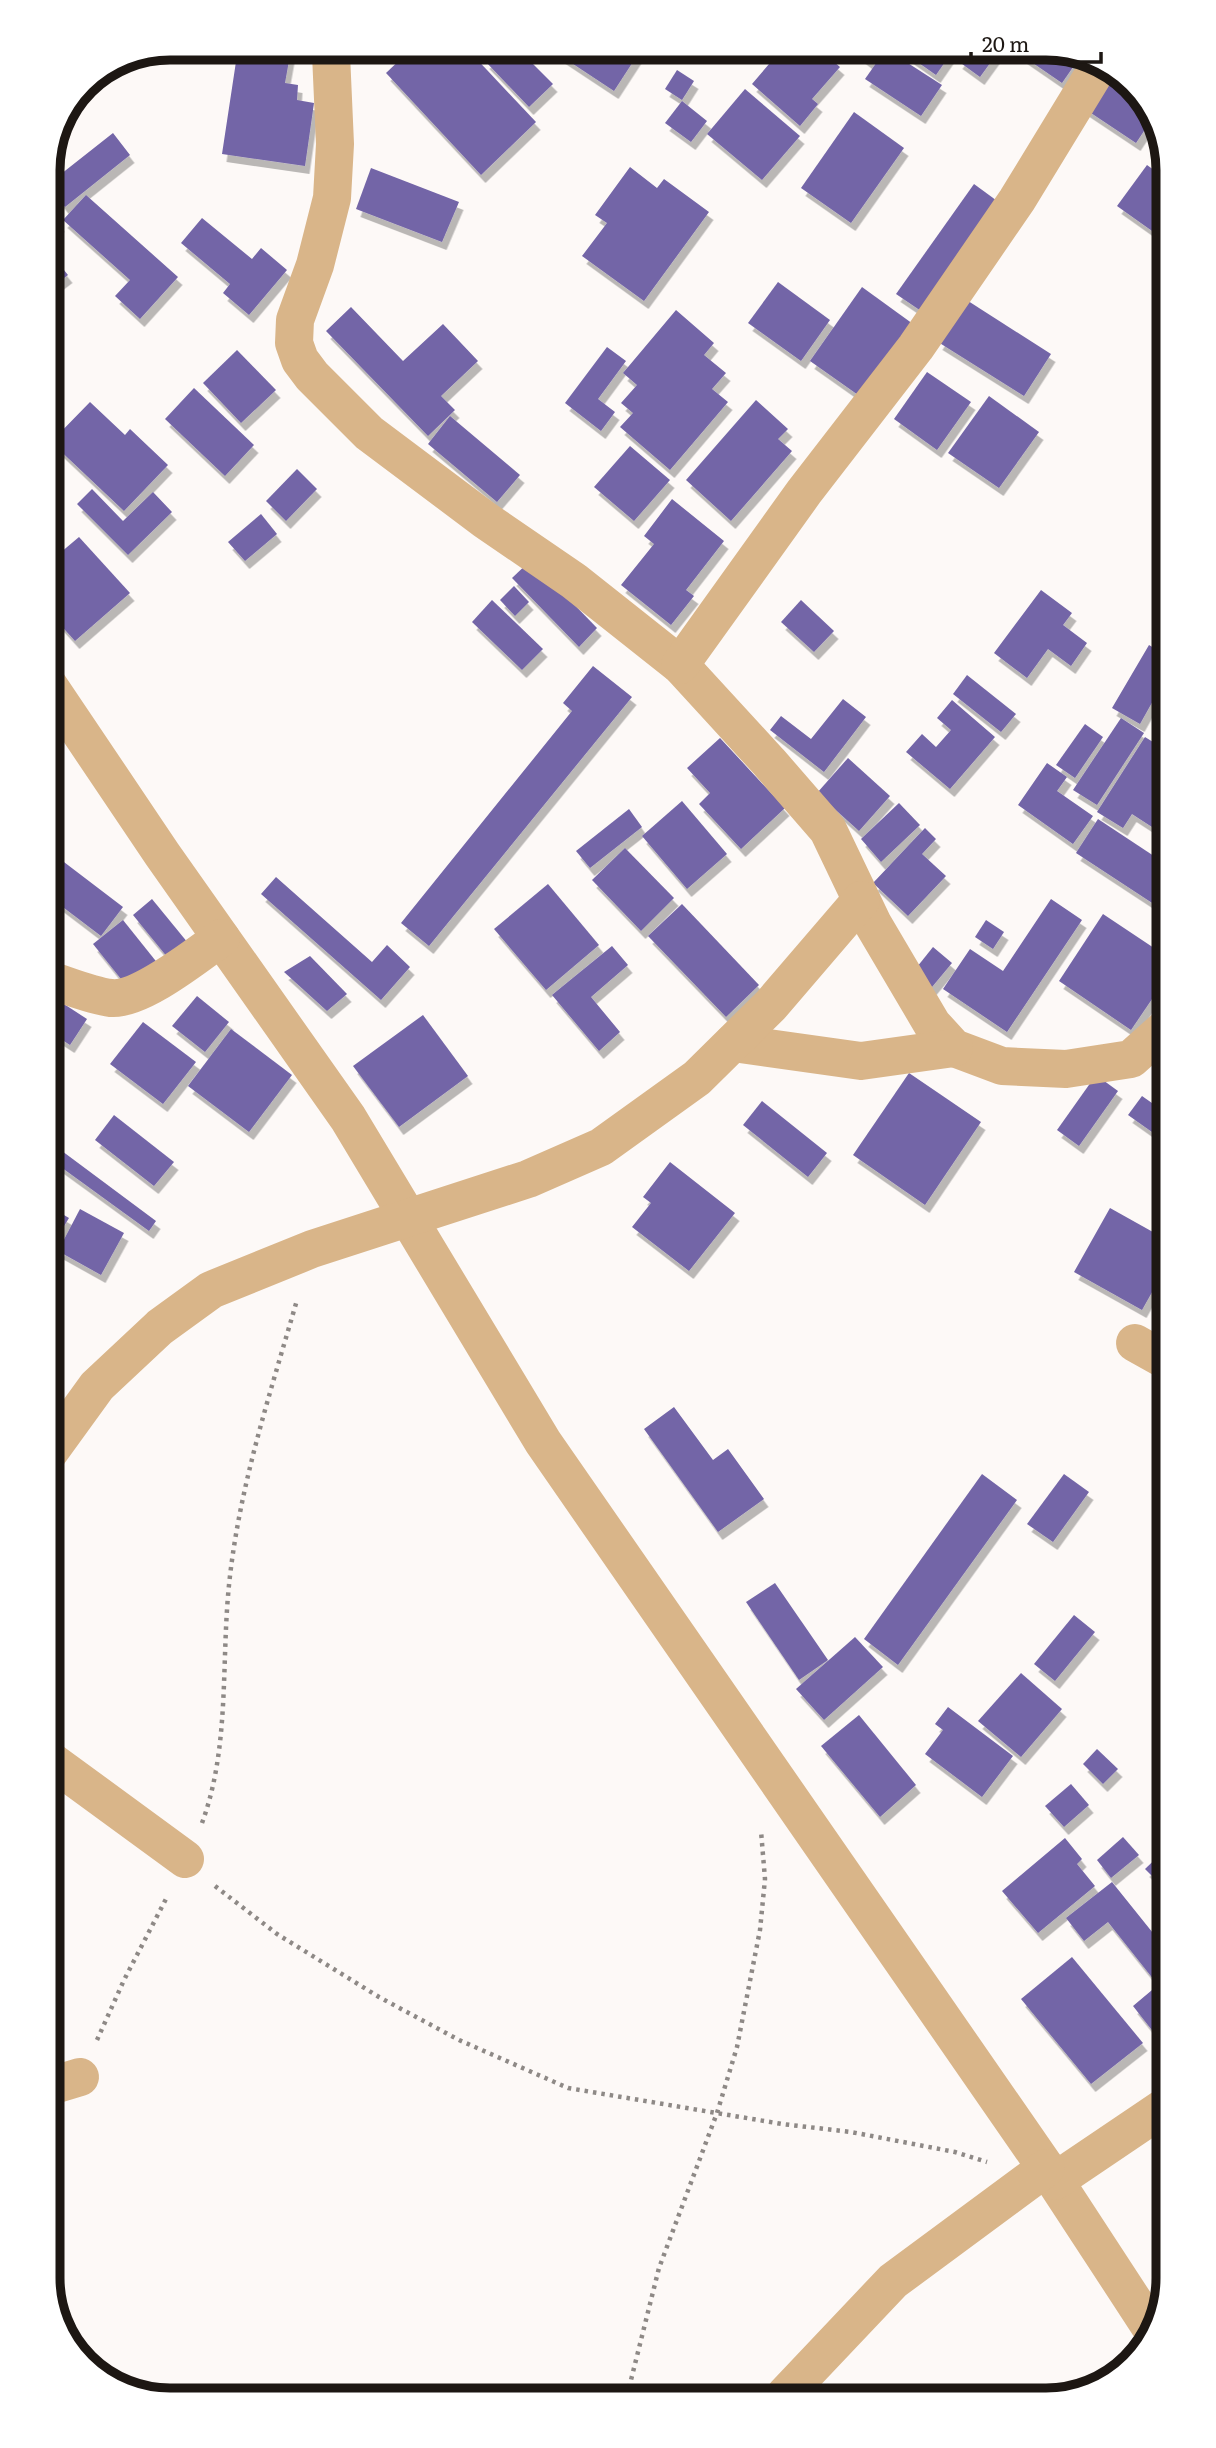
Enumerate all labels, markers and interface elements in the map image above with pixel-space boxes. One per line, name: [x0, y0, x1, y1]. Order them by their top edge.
scale bar: [971, 21, 1100, 65]
text: 20 m: [982, 27, 1029, 58]

